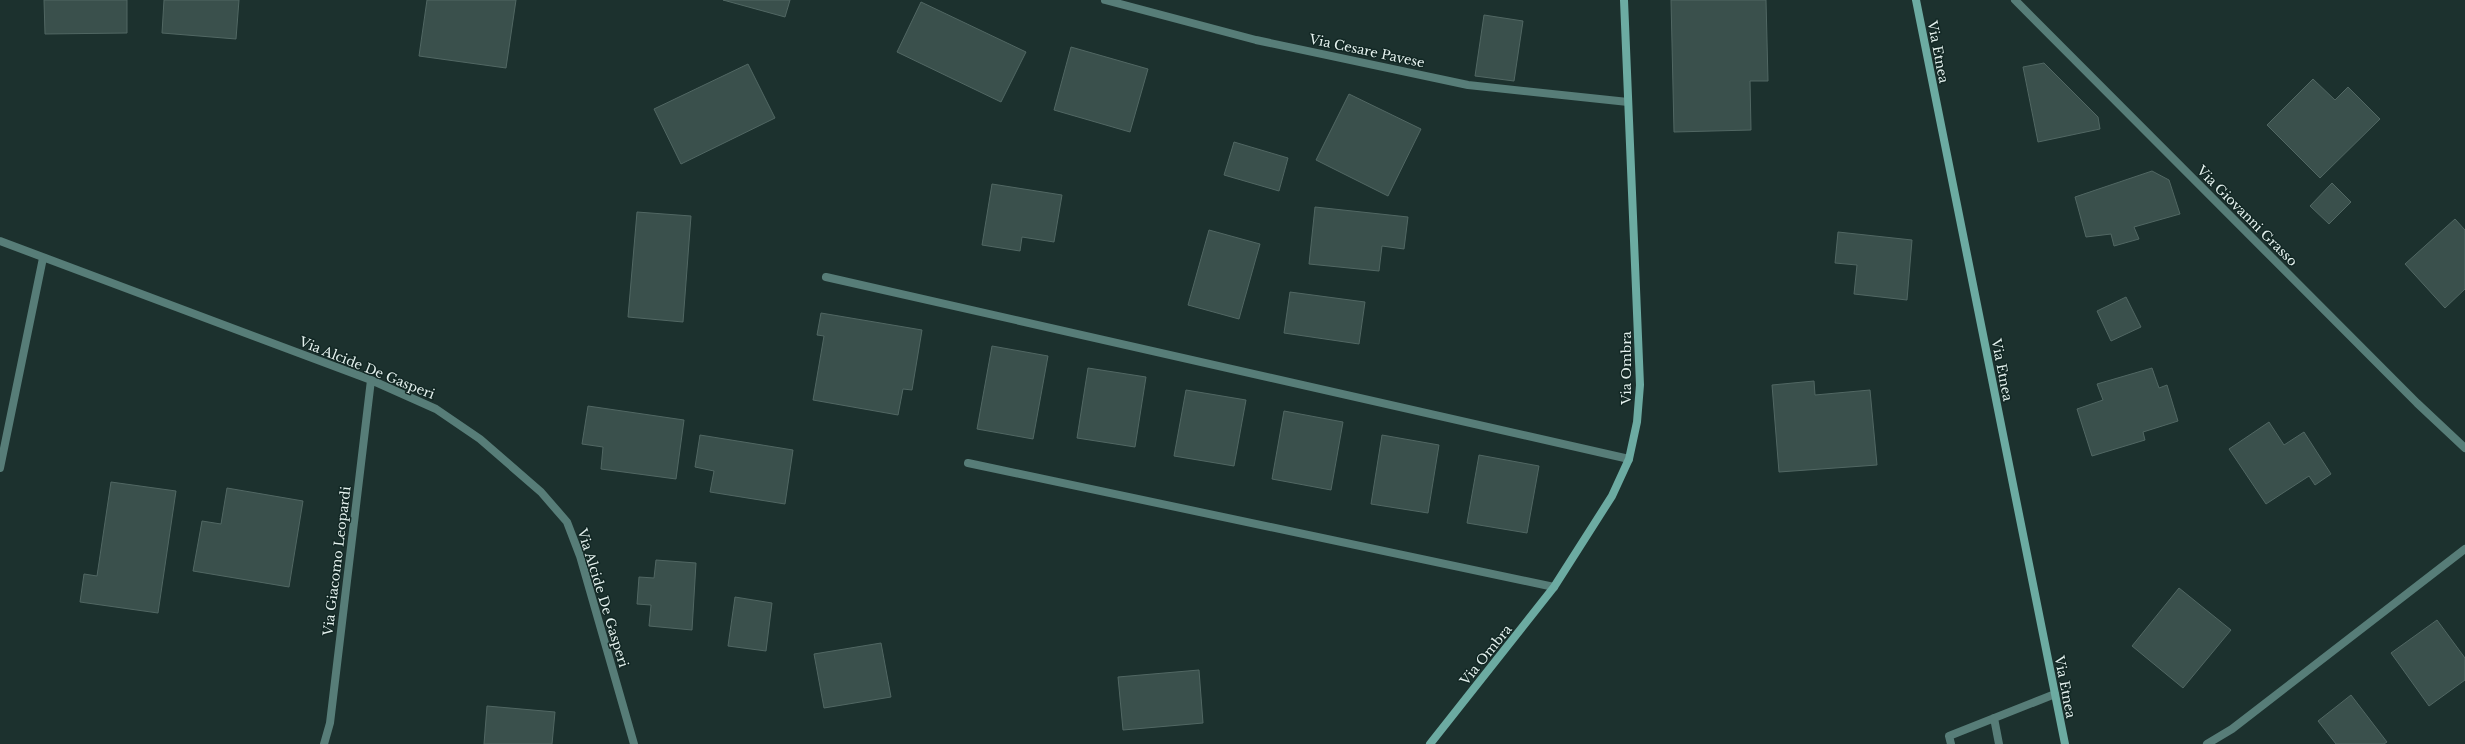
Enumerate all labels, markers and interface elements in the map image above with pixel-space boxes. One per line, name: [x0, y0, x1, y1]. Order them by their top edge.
street label: Via Etnea: [1923, 18, 1953, 85]
street label: Via Cesare Pavese: [1307, 30, 1426, 72]
street label: Via Giovanni Grasso: [2192, 161, 2301, 270]
street label: Via Ombra: [1618, 330, 1635, 406]
street label: Via Alcide De Gasperi: [296, 333, 438, 403]
street label: Via Etnea: [1987, 336, 2017, 403]
street label: Via Giacomo Leopardi: [319, 485, 355, 638]
street label: Via Alcide De Gasperi: [573, 526, 632, 670]
street label: Via Ombra: [1456, 620, 1516, 690]
street label: Via Etnea: [2050, 653, 2080, 720]

